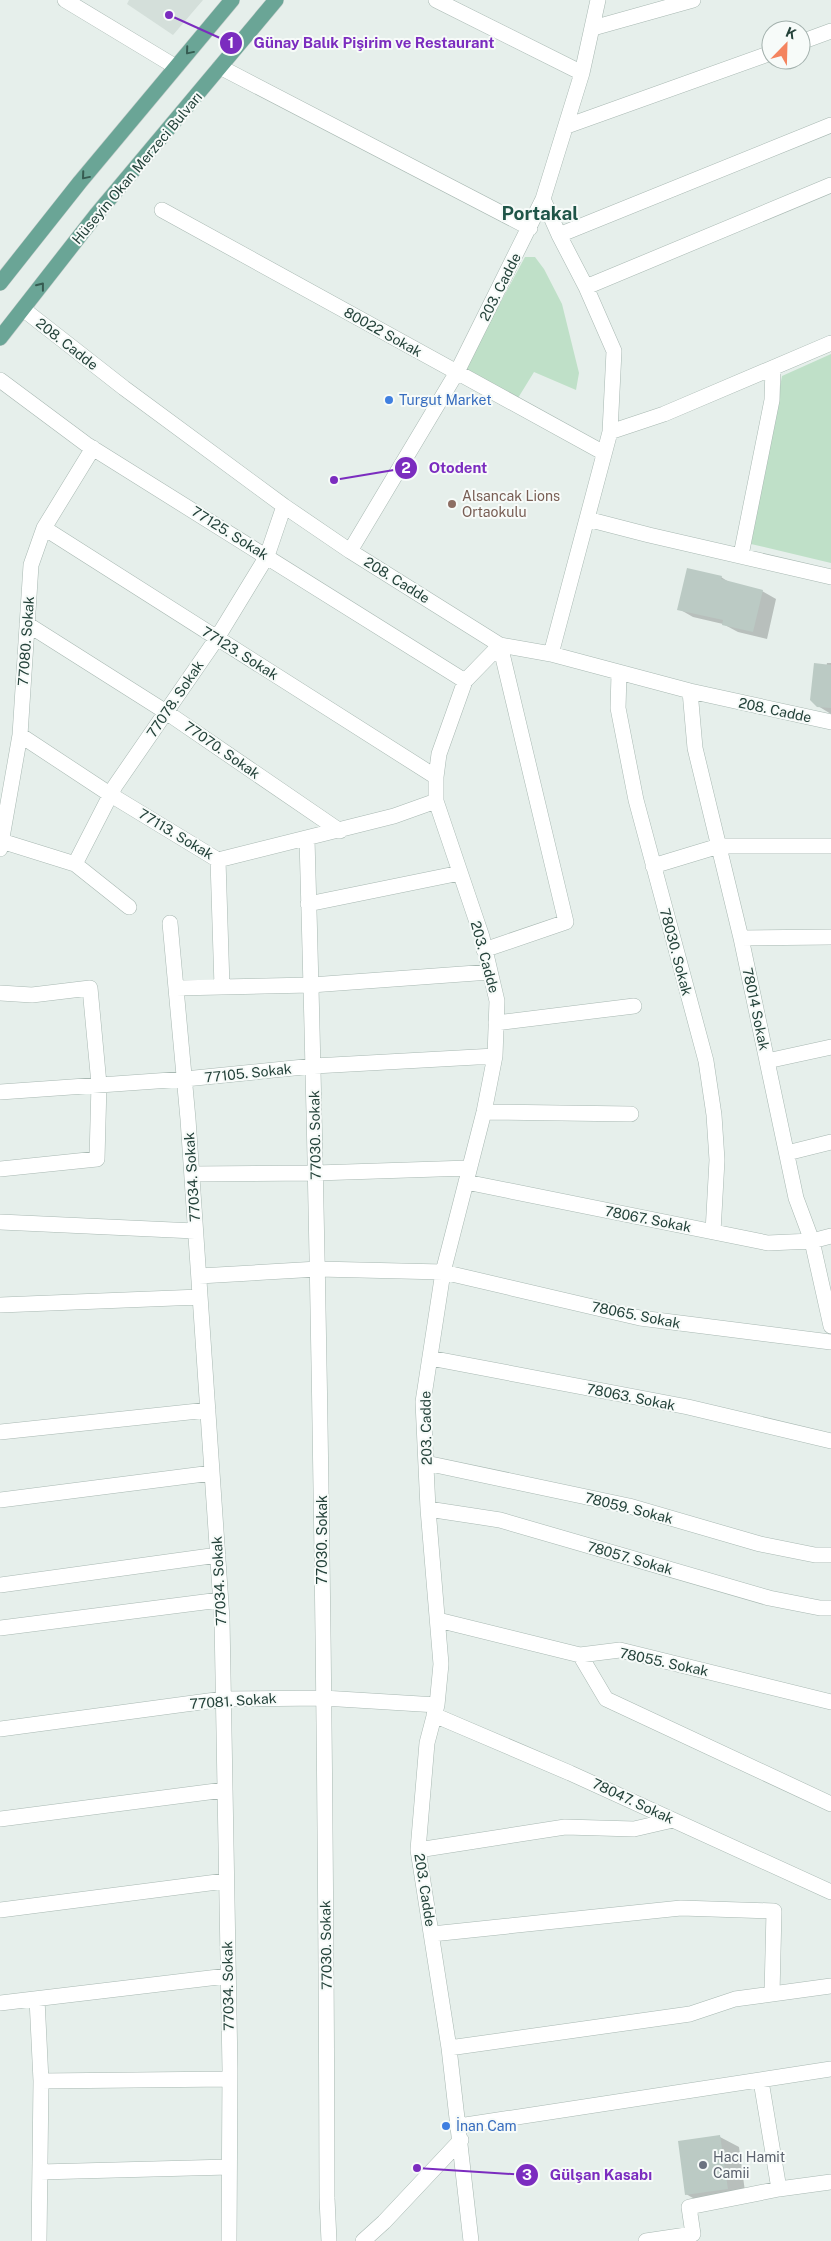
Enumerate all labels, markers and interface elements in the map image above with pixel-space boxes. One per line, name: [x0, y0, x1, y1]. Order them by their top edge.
north arrow: [761, 20, 811, 70]
text: K: [783, 24, 799, 42]
callout: Günay Balık Pişirim ve Restaurant: [219, 28, 505, 58]
text: 1: [228, 34, 234, 51]
text: Günay Balık Pişirim ve Restaurant: [254, 34, 494, 51]
one-way arrow: [187, 45, 195, 54]
street label: Hüseyin Okan Merzeci Bulvarı: [69, 89, 205, 247]
one-way arrow: [82, 170, 91, 179]
district label: Portakal: [501, 202, 579, 224]
street label: 203. Cadde: [476, 250, 524, 324]
one-way arrow: [35, 283, 43, 292]
street label: 80022 Sokak: [341, 304, 425, 360]
street label: 208. Cadde: [33, 315, 101, 373]
place label: Turgut Market: [399, 392, 492, 408]
marker: Turgut Market: [383, 394, 395, 406]
callout: Otodent: [394, 453, 498, 483]
text: 2: [401, 459, 411, 476]
text: Otodent: [429, 459, 487, 476]
place label: Alsancak Lions Ortaokulu: [462, 488, 560, 520]
marker: Alsancak Lions Ortaokulu: [446, 498, 458, 510]
street label: 77125. Sokak: [189, 503, 271, 563]
street label: 208. Cadde: [361, 554, 433, 606]
street label: 77080. Sokak: [15, 596, 37, 686]
street label: 77123. Sokak: [199, 623, 281, 683]
street label: 77078. Sokak: [143, 657, 207, 740]
street label: 208. Cadde: [737, 694, 813, 726]
street label: 77070. Sokak: [181, 718, 263, 782]
street label: 77113. Sokak: [136, 805, 216, 863]
street label: 78030. Sokak: [657, 907, 695, 998]
street label: 203. Cadde: [468, 919, 502, 995]
street label: 78014 Sokak: [739, 966, 773, 1052]
street label: 77105. Sokak: [204, 1060, 292, 1086]
street label: 77030. Sokak: [306, 1090, 324, 1180]
street label: 77034. Sokak: [181, 1132, 203, 1222]
street label: 78067. Sokak: [603, 1203, 693, 1235]
street label: 78065. Sokak: [590, 1299, 682, 1331]
street label: 78063. Sokak: [585, 1381, 677, 1413]
street label: 203. Cadde: [417, 1391, 435, 1465]
street label: 78059. Sokak: [583, 1489, 675, 1527]
street label: 77030. Sokak: [314, 1495, 330, 1585]
street label: 77034. Sokak: [209, 1536, 229, 1626]
street label: 78057. Sokak: [585, 1538, 675, 1578]
street label: 78055. Sokak: [618, 1645, 710, 1679]
street label: 77081. Sokak: [189, 1690, 277, 1712]
street label: 78047. Sokak: [590, 1775, 676, 1827]
street label: 203. Cadde: [411, 1852, 439, 1928]
street label: 77030. Sokak: [317, 1900, 335, 1990]
street label: 77034. Sokak: [219, 1941, 237, 2031]
place label: İnan Cam: [456, 2116, 517, 2134]
marker: İnan Cam: [440, 2120, 452, 2132]
place label: Hacı Hamit Camii: [713, 2149, 785, 2181]
marker: Hacı Hamit Camii: [697, 2159, 709, 2171]
callout: Gülşan Kasabı: [515, 2160, 662, 2190]
text: 3: [522, 2166, 532, 2183]
text: Gülşan Kasabı: [550, 2166, 652, 2183]

